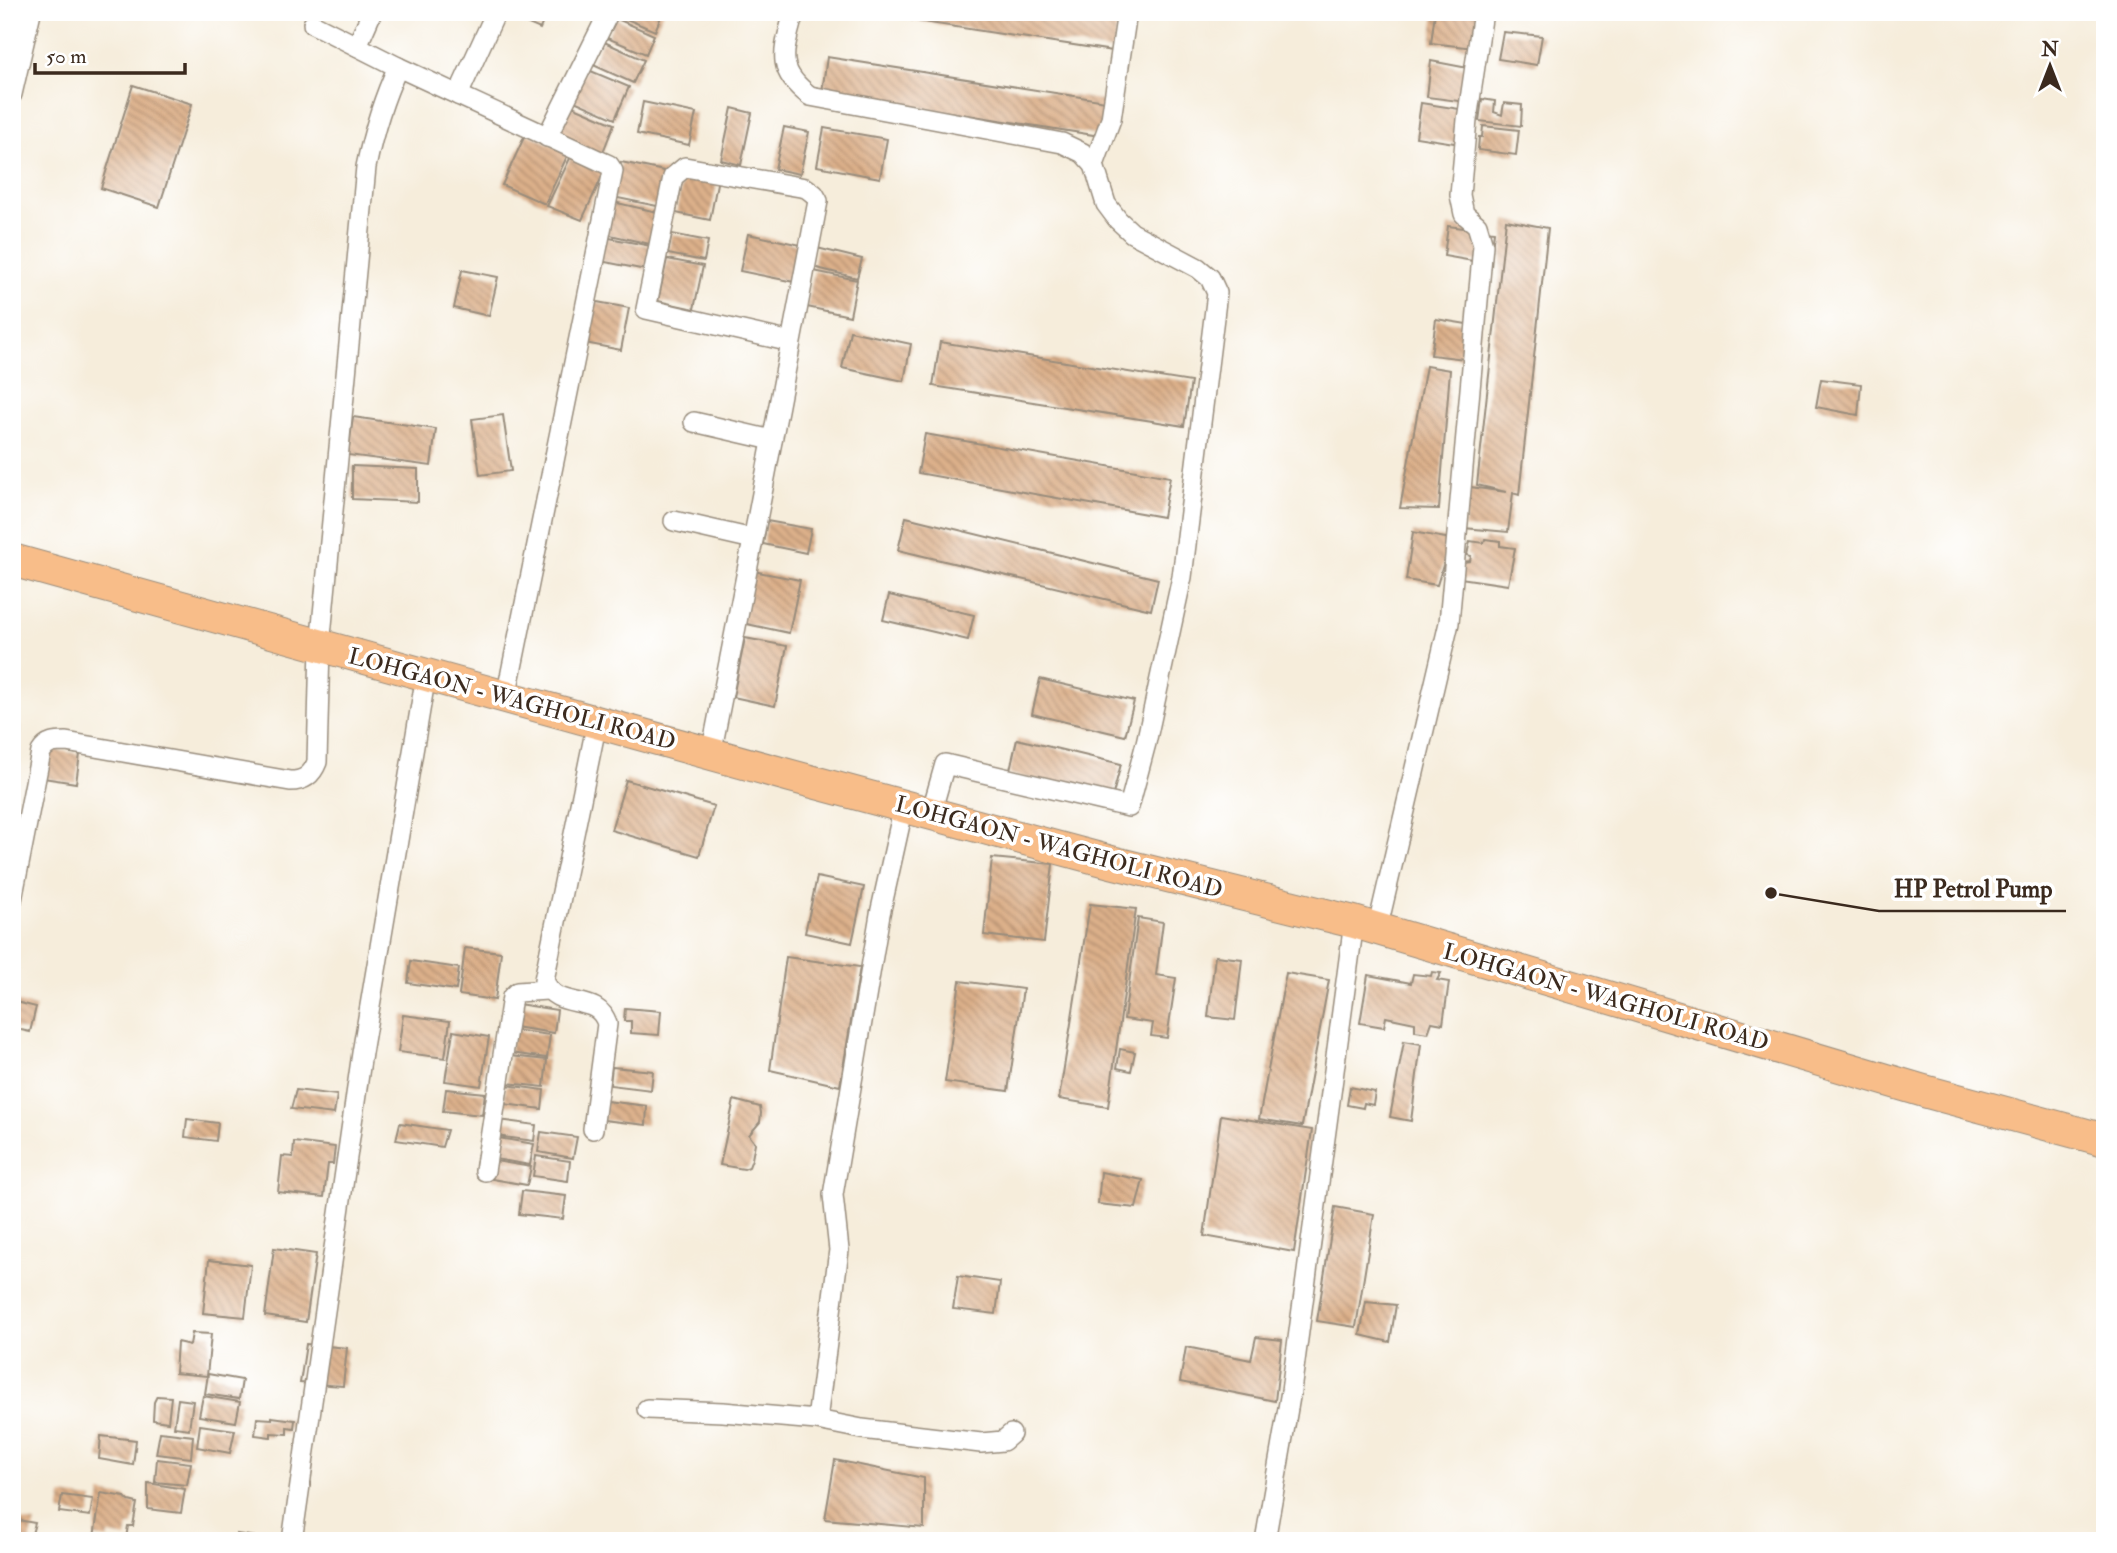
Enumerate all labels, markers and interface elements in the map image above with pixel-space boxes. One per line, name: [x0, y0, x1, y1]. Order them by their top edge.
scale bar: [35, 32, 186, 76]
north arrow: [2016, 32, 2086, 102]
text: N: [2040, 38, 2059, 62]
text: 50 m: [46, 43, 87, 70]
street label: LOHGAON - WAGHOLI ROAD: [345, 641, 679, 757]
street label: LOHGAON - WAGHOLI ROAD: [892, 789, 1226, 905]
callout: HP Petrol Pump: [1879, 866, 2066, 911]
text: HP Petrol Pump: [1894, 874, 2052, 905]
street label: LOHGAON - WAGHOLI ROAD: [1440, 937, 1772, 1057]

